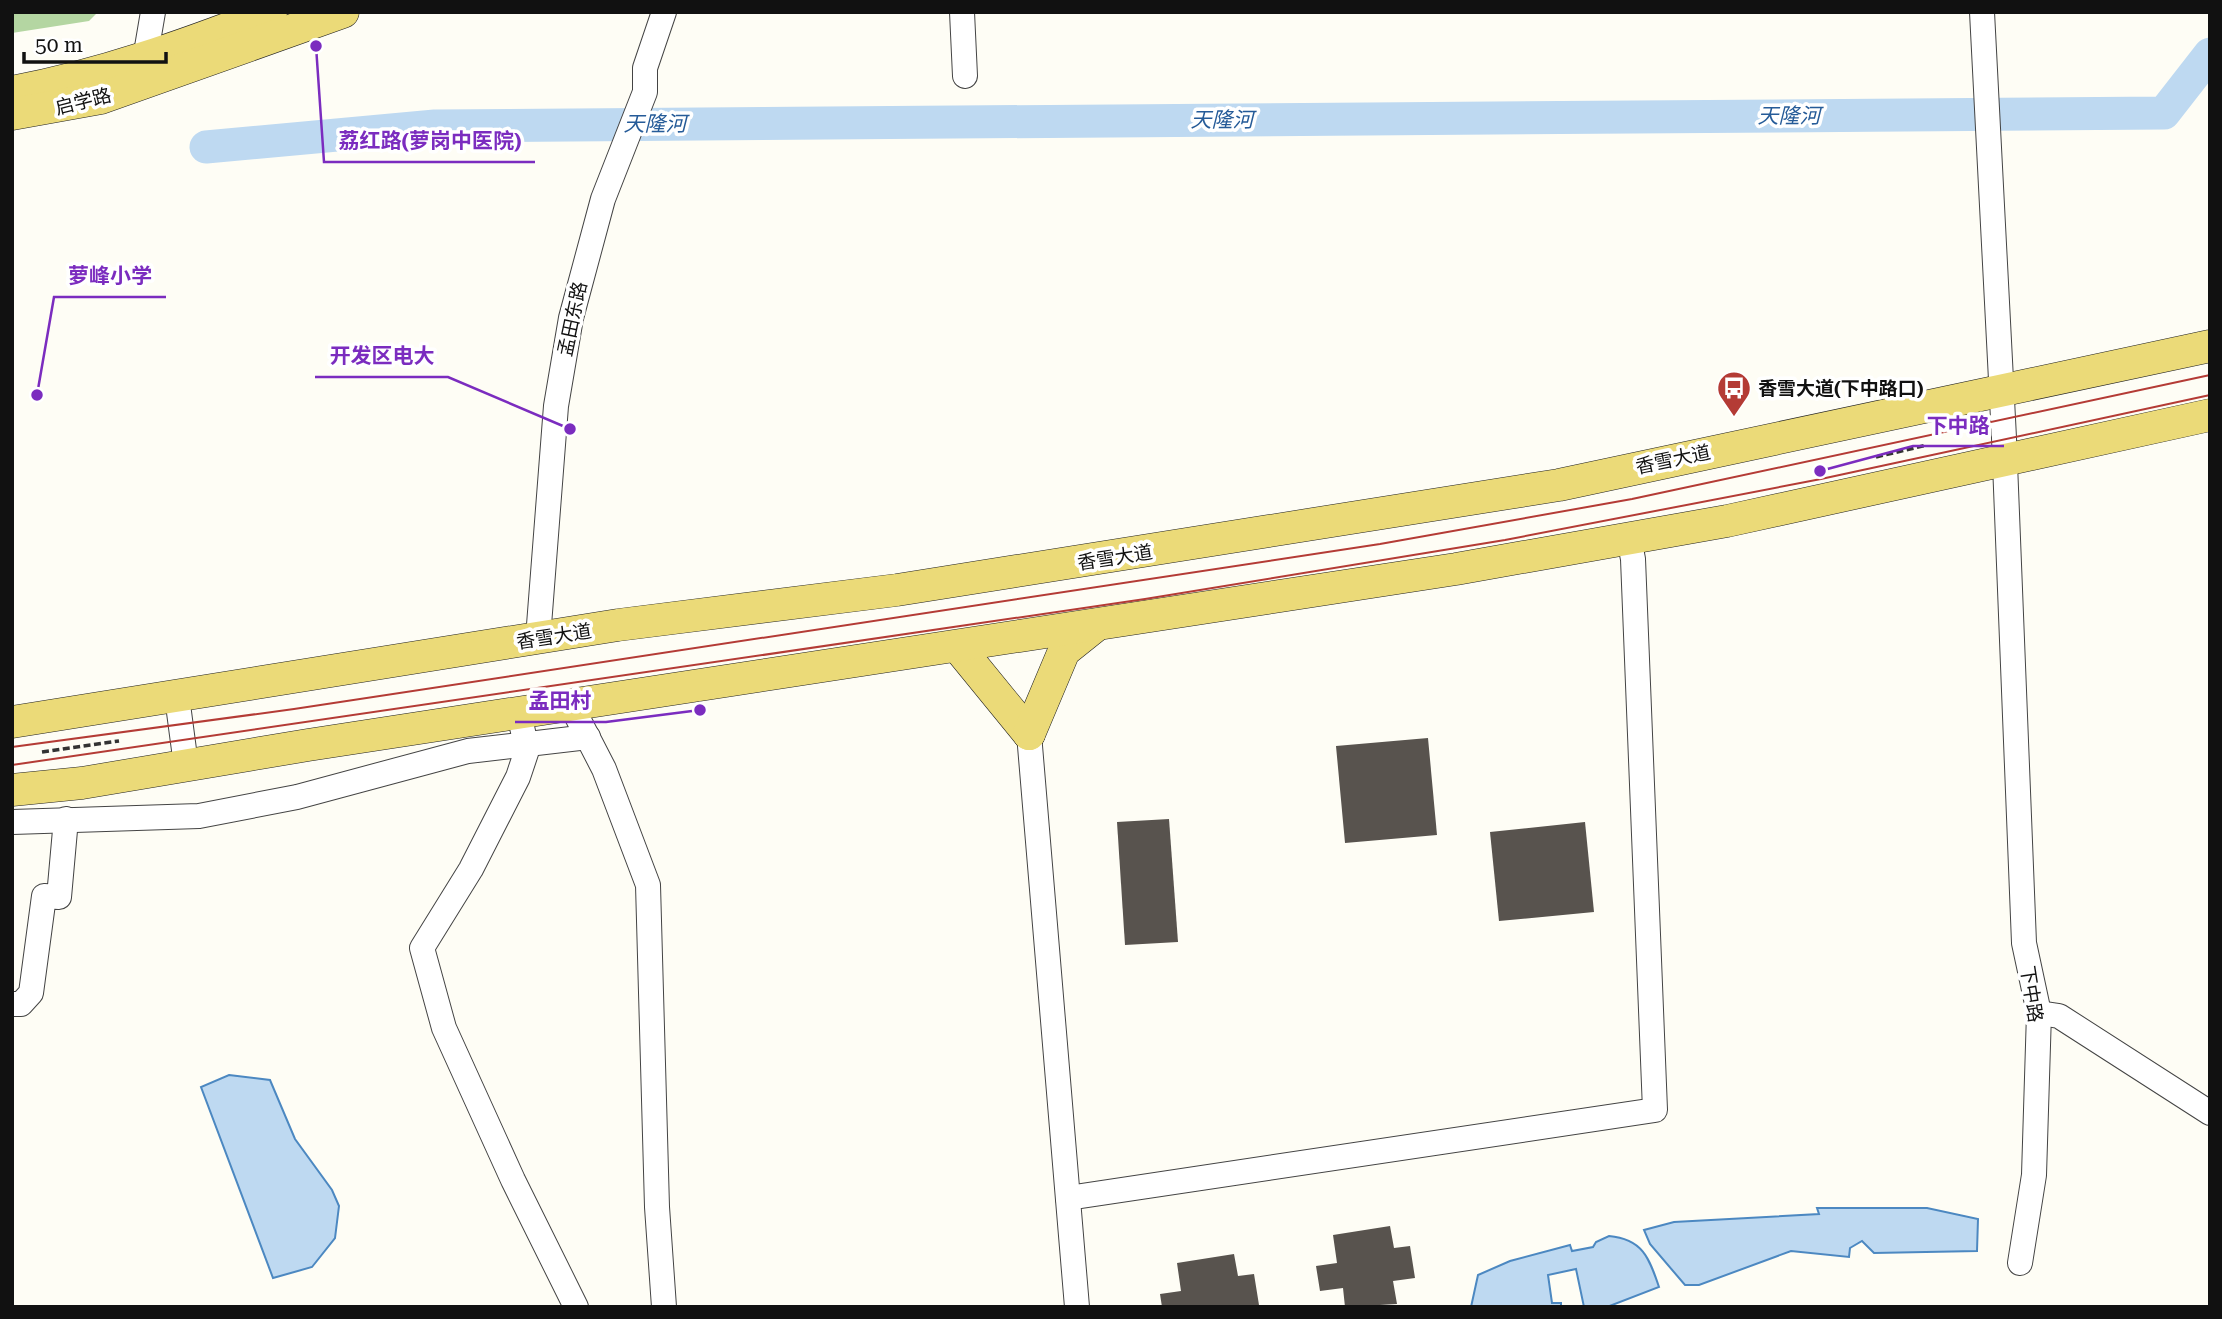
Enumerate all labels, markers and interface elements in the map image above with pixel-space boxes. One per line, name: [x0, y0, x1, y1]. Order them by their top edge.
scale bar: [24, 21, 166, 65]
text: 50 m: [35, 33, 83, 57]
street label: 启学路: [53, 83, 114, 120]
water label: 天隆河: [1758, 104, 1824, 128]
water label: 天隆河: [1191, 108, 1257, 132]
water label: 天隆河: [624, 112, 690, 136]
callout: 荔红路(萝岗中医院): [324, 120, 535, 162]
text: 荔红路(萝岗中医院): [338, 129, 522, 153]
callout: 萝峰小学: [54, 255, 166, 297]
text: 萝峰小学: [68, 264, 152, 288]
street label: 孟田东路: [553, 280, 592, 359]
callout: 开发区电大: [315, 335, 448, 377]
text: 开发区电大: [330, 344, 435, 368]
bus stop icon: 香雪大道(下中路口): [1715, 369, 1753, 418]
place label: 香雪大道(下中路口): [1758, 377, 1924, 400]
callout: 下中路: [1913, 404, 2004, 446]
text: 下中路: [1927, 414, 1990, 438]
street label: 香雪大道: [1634, 440, 1713, 479]
street label: 香雪大道: [1076, 540, 1154, 575]
street label: 香雪大道: [515, 619, 593, 654]
callout: 孟田村: [515, 680, 606, 722]
text: 孟田村: [529, 689, 592, 713]
street label: 下中路: [2016, 964, 2047, 1024]

